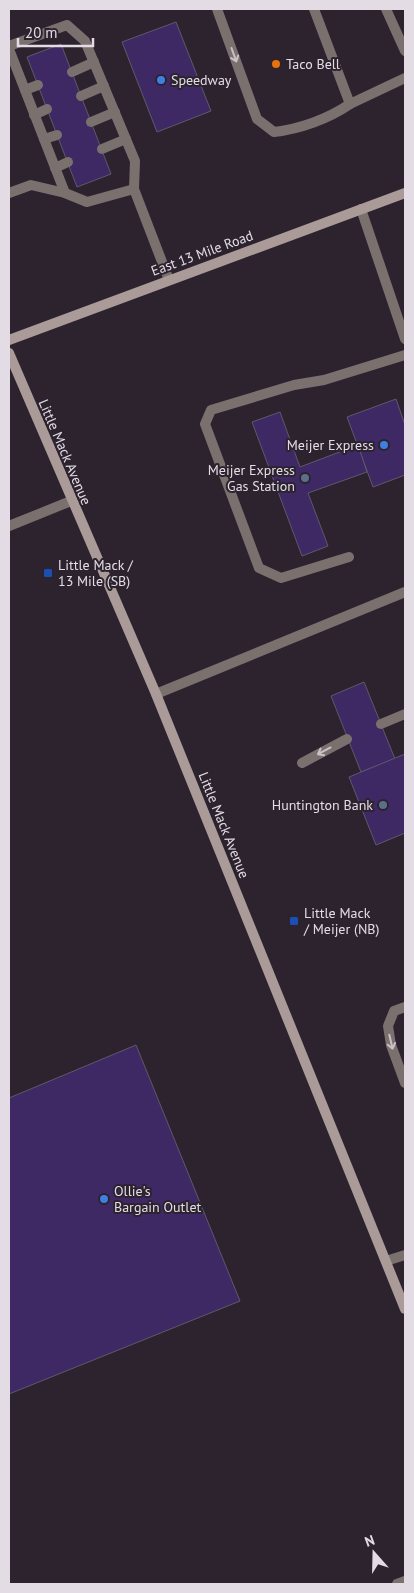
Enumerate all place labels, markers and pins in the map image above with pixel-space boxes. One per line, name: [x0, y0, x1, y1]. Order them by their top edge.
place label: Taco Bell: [286, 55, 340, 73]
marker: Taco Bell: [270, 58, 282, 70]
place label: Speedway: [171, 71, 232, 89]
marker: Speedway: [155, 74, 167, 86]
place label: Meijer Express: [287, 436, 374, 454]
marker: Meijer Express: [378, 439, 390, 451]
place label: Meijer Express Gas Station: [208, 461, 295, 495]
marker: Meijer Express Gas Station: [299, 472, 311, 484]
place label: Little Mack / 13 Mile (SB): [58, 556, 134, 590]
marker: Little Mack / 13 Mile (SB): [42, 567, 54, 579]
place label: Huntington Bank: [272, 796, 373, 814]
marker: Huntington Bank: [377, 799, 389, 811]
place label: Little Mack / Meijer (NB): [303, 904, 379, 938]
marker: Little Mack / Meijer (NB): [288, 915, 300, 927]
place label: Ollie's Bargain Outlet: [114, 1182, 202, 1216]
marker: Ollie's Bargain Outlet: [98, 1193, 110, 1205]

